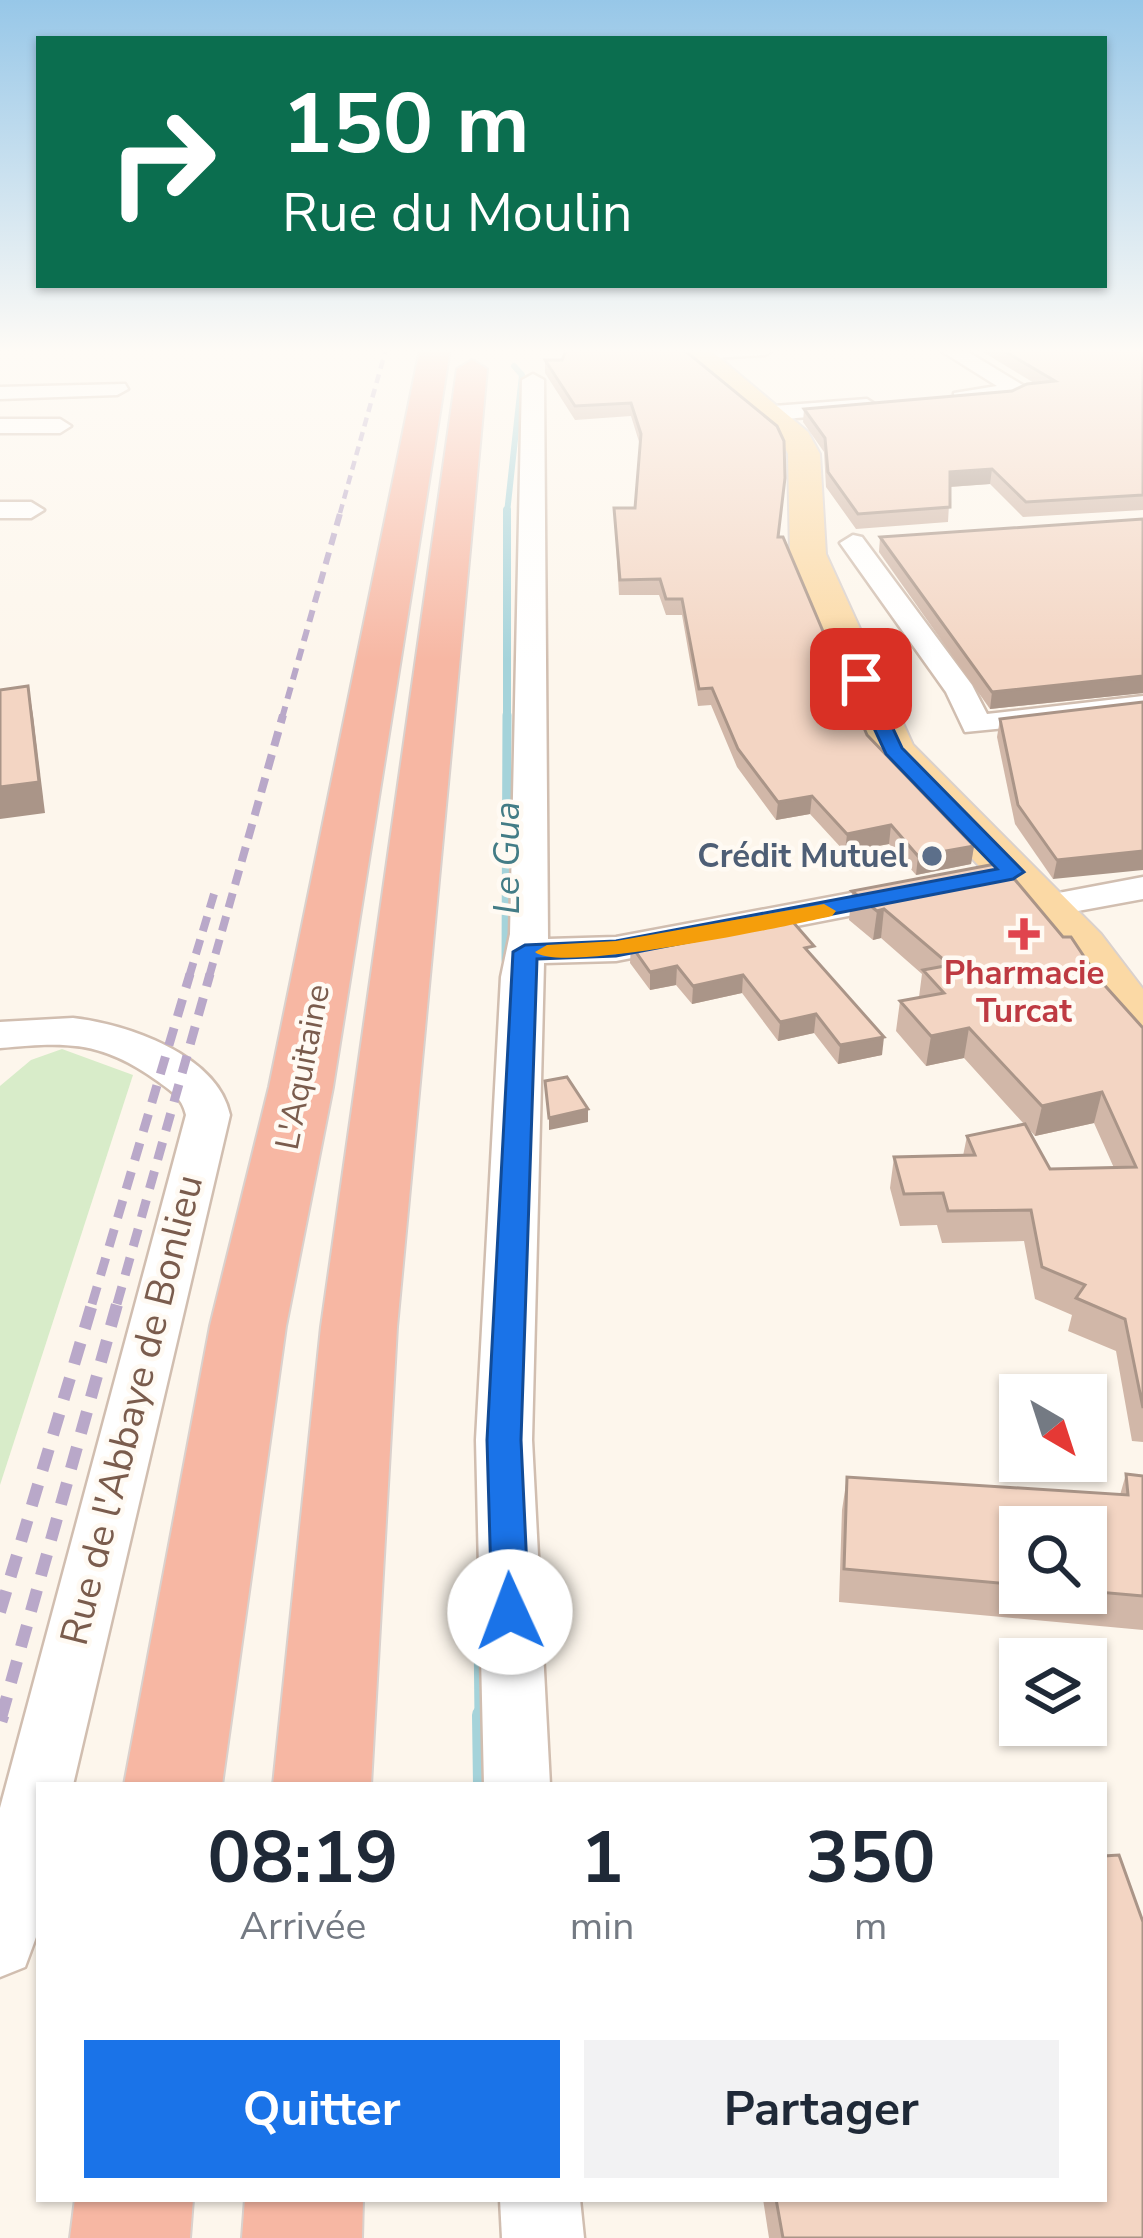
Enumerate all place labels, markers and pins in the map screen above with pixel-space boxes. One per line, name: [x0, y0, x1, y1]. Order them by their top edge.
pin: [810, 628, 912, 730]
place label: Crédit Mutuel: [697, 834, 908, 879]
marker: Crédit Mutuel: [919, 843, 945, 869]
marker: Pharmacie Turcat: [1011, 921, 1037, 947]
place label: Pharmacie Turcat: [944, 951, 1104, 1034]

